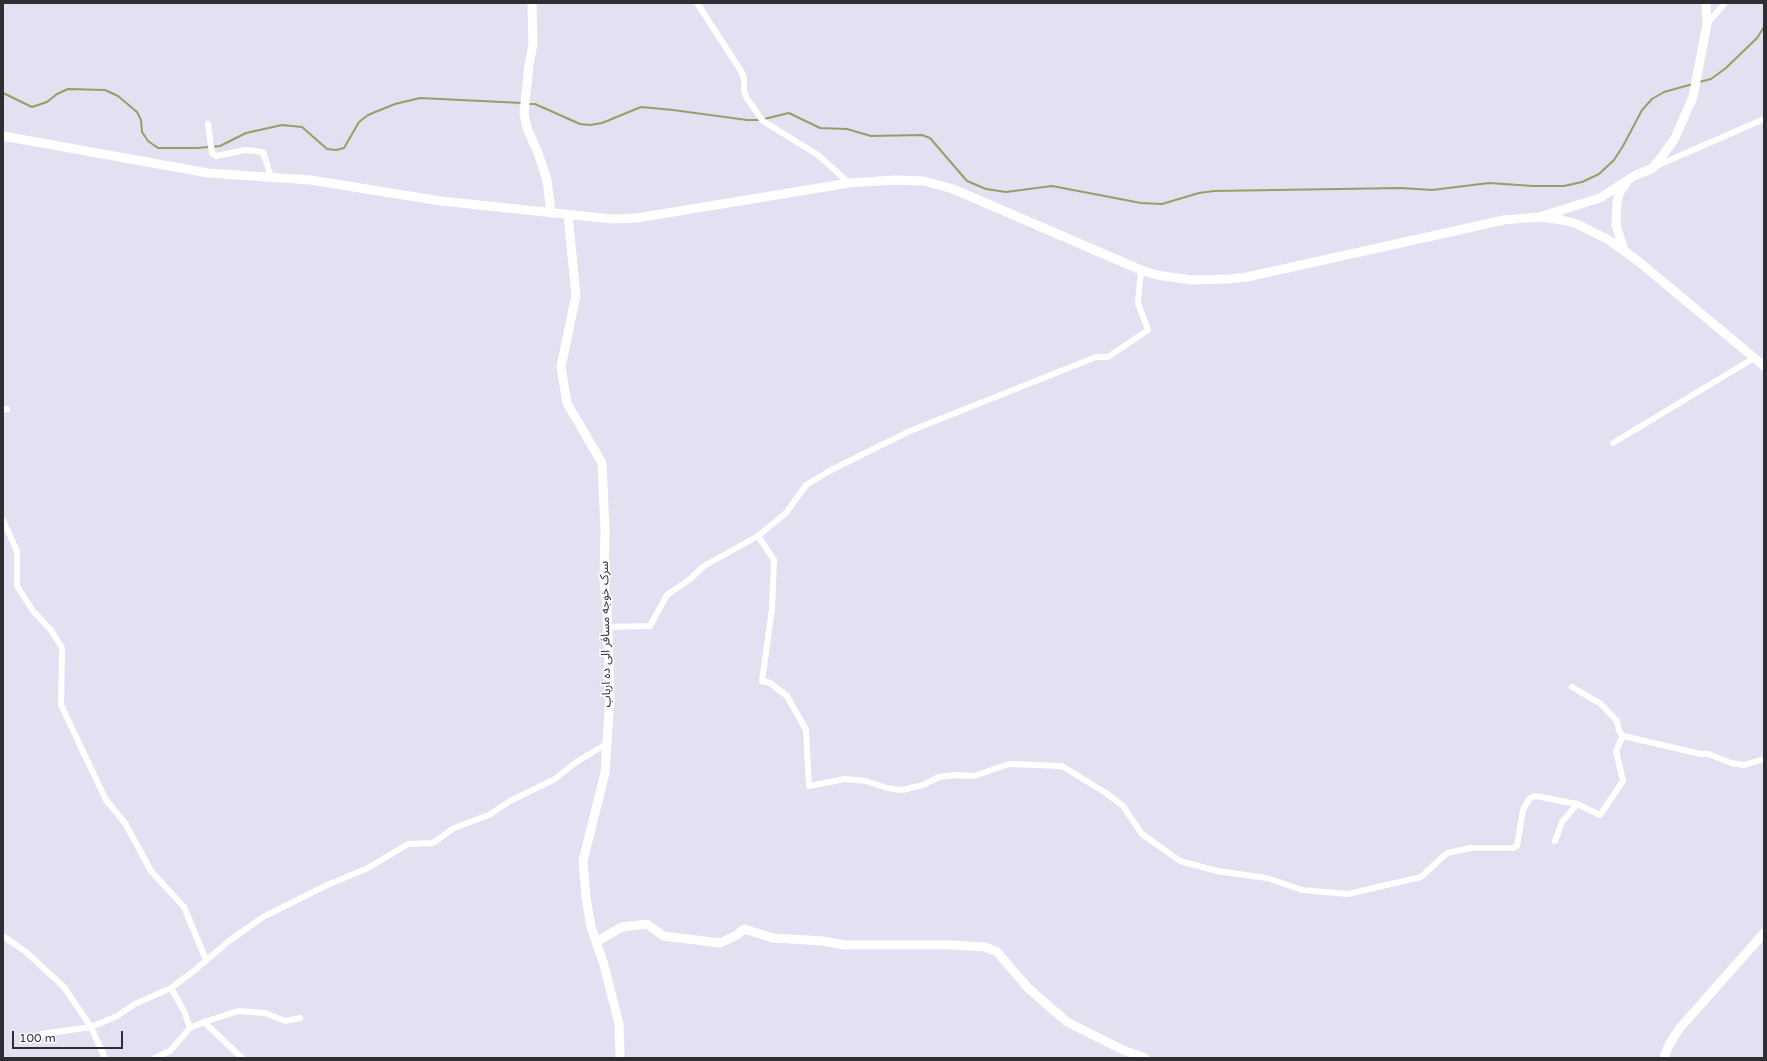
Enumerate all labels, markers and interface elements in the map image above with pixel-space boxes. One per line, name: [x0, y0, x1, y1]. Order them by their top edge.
street label: سرک خوجه مسافر الی ده ارباب: [598, 561, 614, 707]
scale bar: [14, 1023, 125, 1049]
text: 100 m: [19, 1031, 56, 1045]

